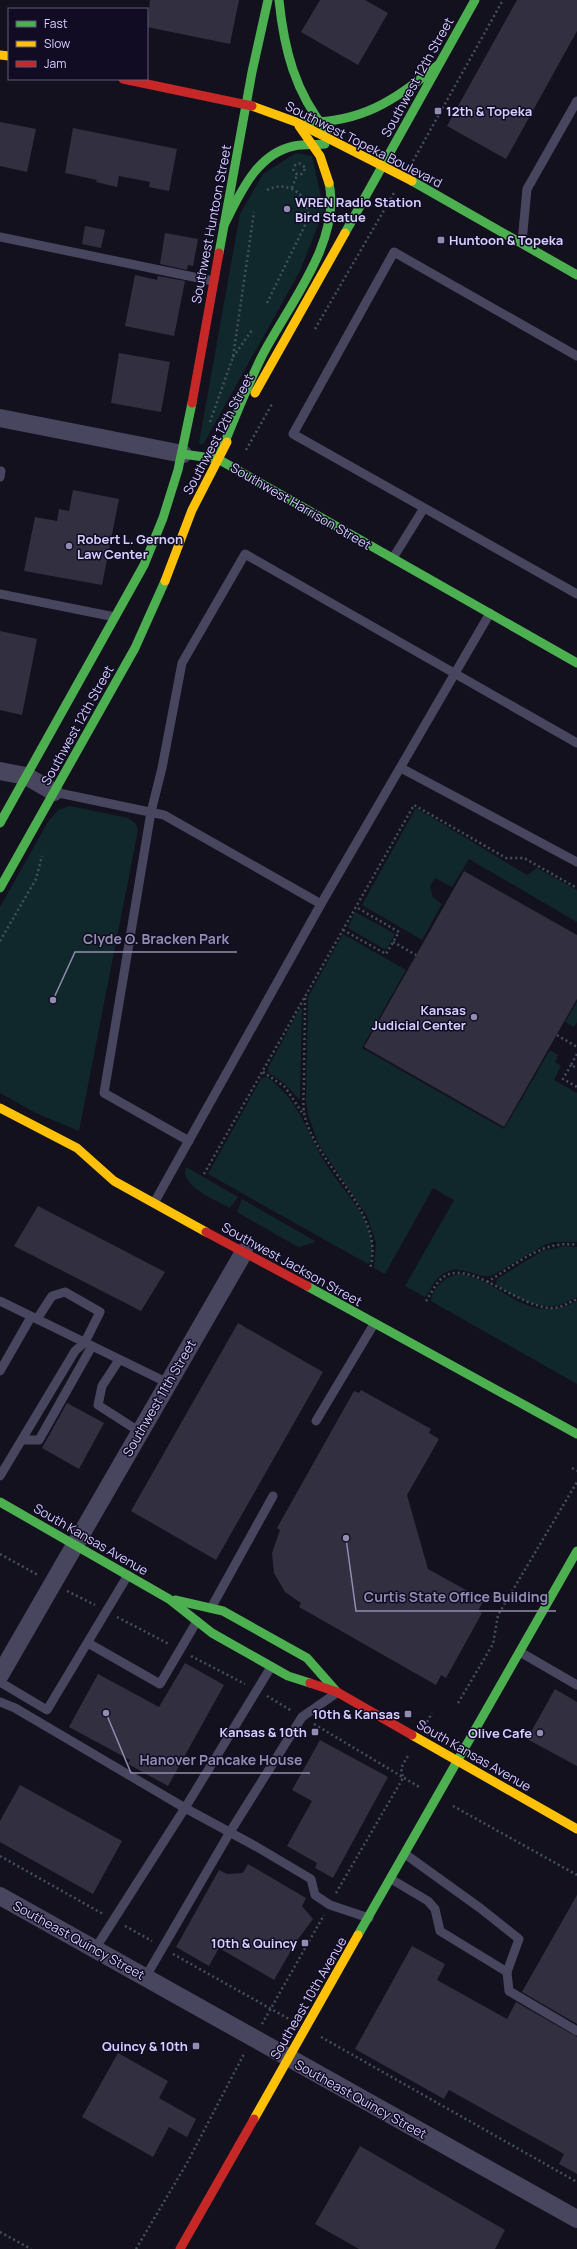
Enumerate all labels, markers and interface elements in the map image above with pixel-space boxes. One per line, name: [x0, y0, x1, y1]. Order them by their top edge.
legend: [8, 8, 148, 80]
street label: Southwest 12th Street: [377, 14, 457, 140]
text: Fast: [44, 15, 68, 32]
text: Slow: [44, 35, 70, 52]
text: Jam: [44, 55, 66, 72]
street label: Southwest Topeka Boulevard: [283, 97, 445, 191]
place label: 12th & Topeka: [446, 102, 532, 120]
marker: 12th & Topeka: [433, 106, 443, 116]
street label: Southwest Huntoon Street: [187, 143, 235, 305]
place label: WREN Radio Station Bird Statue: [295, 193, 421, 226]
marker: WREN Radio Station Bird Statue: [282, 204, 292, 214]
place label: Huntoon & Topeka: [449, 231, 563, 249]
marker: Huntoon & Topeka: [436, 235, 446, 245]
street label: Southwest 12th Street: [178, 370, 258, 498]
street label: Southwest Harrison Street: [227, 458, 375, 554]
place label: Robert L. Gernon Law Center: [77, 530, 183, 563]
marker: Robert L. Gernon Law Center: [64, 541, 74, 551]
street label: Southwest 12th Street: [37, 662, 117, 788]
callout: Clyde O. Bracken Park: [75, 926, 237, 952]
text: Clyde O. Bracken Park: [83, 929, 229, 948]
place label: Kansas Judicial Center: [371, 1001, 466, 1034]
marker: Kansas Judicial Center: [469, 1012, 479, 1022]
street label: Southwest Jackson Street: [219, 1218, 365, 1310]
street label: Southwest 11th Street: [118, 1336, 200, 1460]
street label: South Kansas Avenue: [30, 1499, 152, 1579]
callout: Curtis State Office Building: [356, 1585, 556, 1611]
text: Curtis State Office Building: [364, 1587, 548, 1606]
place label: 10th & Kansas: [313, 1705, 400, 1723]
marker: 10th & Kansas: [403, 1709, 413, 1719]
street label: South Kansas Avenue: [413, 1715, 535, 1795]
place label: Kansas & 10th: [220, 1723, 307, 1741]
place label: Olive Cafe: [468, 1724, 532, 1742]
marker: Kansas & 10th: [310, 1727, 320, 1737]
marker: Olive Cafe: [535, 1728, 545, 1738]
callout: Hanover Pancake House: [131, 1747, 310, 1773]
text: Hanover Pancake House: [139, 1750, 303, 1769]
street label: Southeast Quincy Street: [10, 1896, 148, 1984]
street label: Southeast 10th Avenue: [266, 1933, 351, 2063]
place label: 10th & Quincy: [211, 1934, 298, 1952]
marker: 10th & Quincy: [300, 1938, 310, 1948]
place label: Quincy & 10th: [102, 2037, 188, 2055]
marker: Quincy & 10th: [191, 2041, 201, 2051]
street label: Southeast Quincy Street: [292, 2055, 430, 2143]

